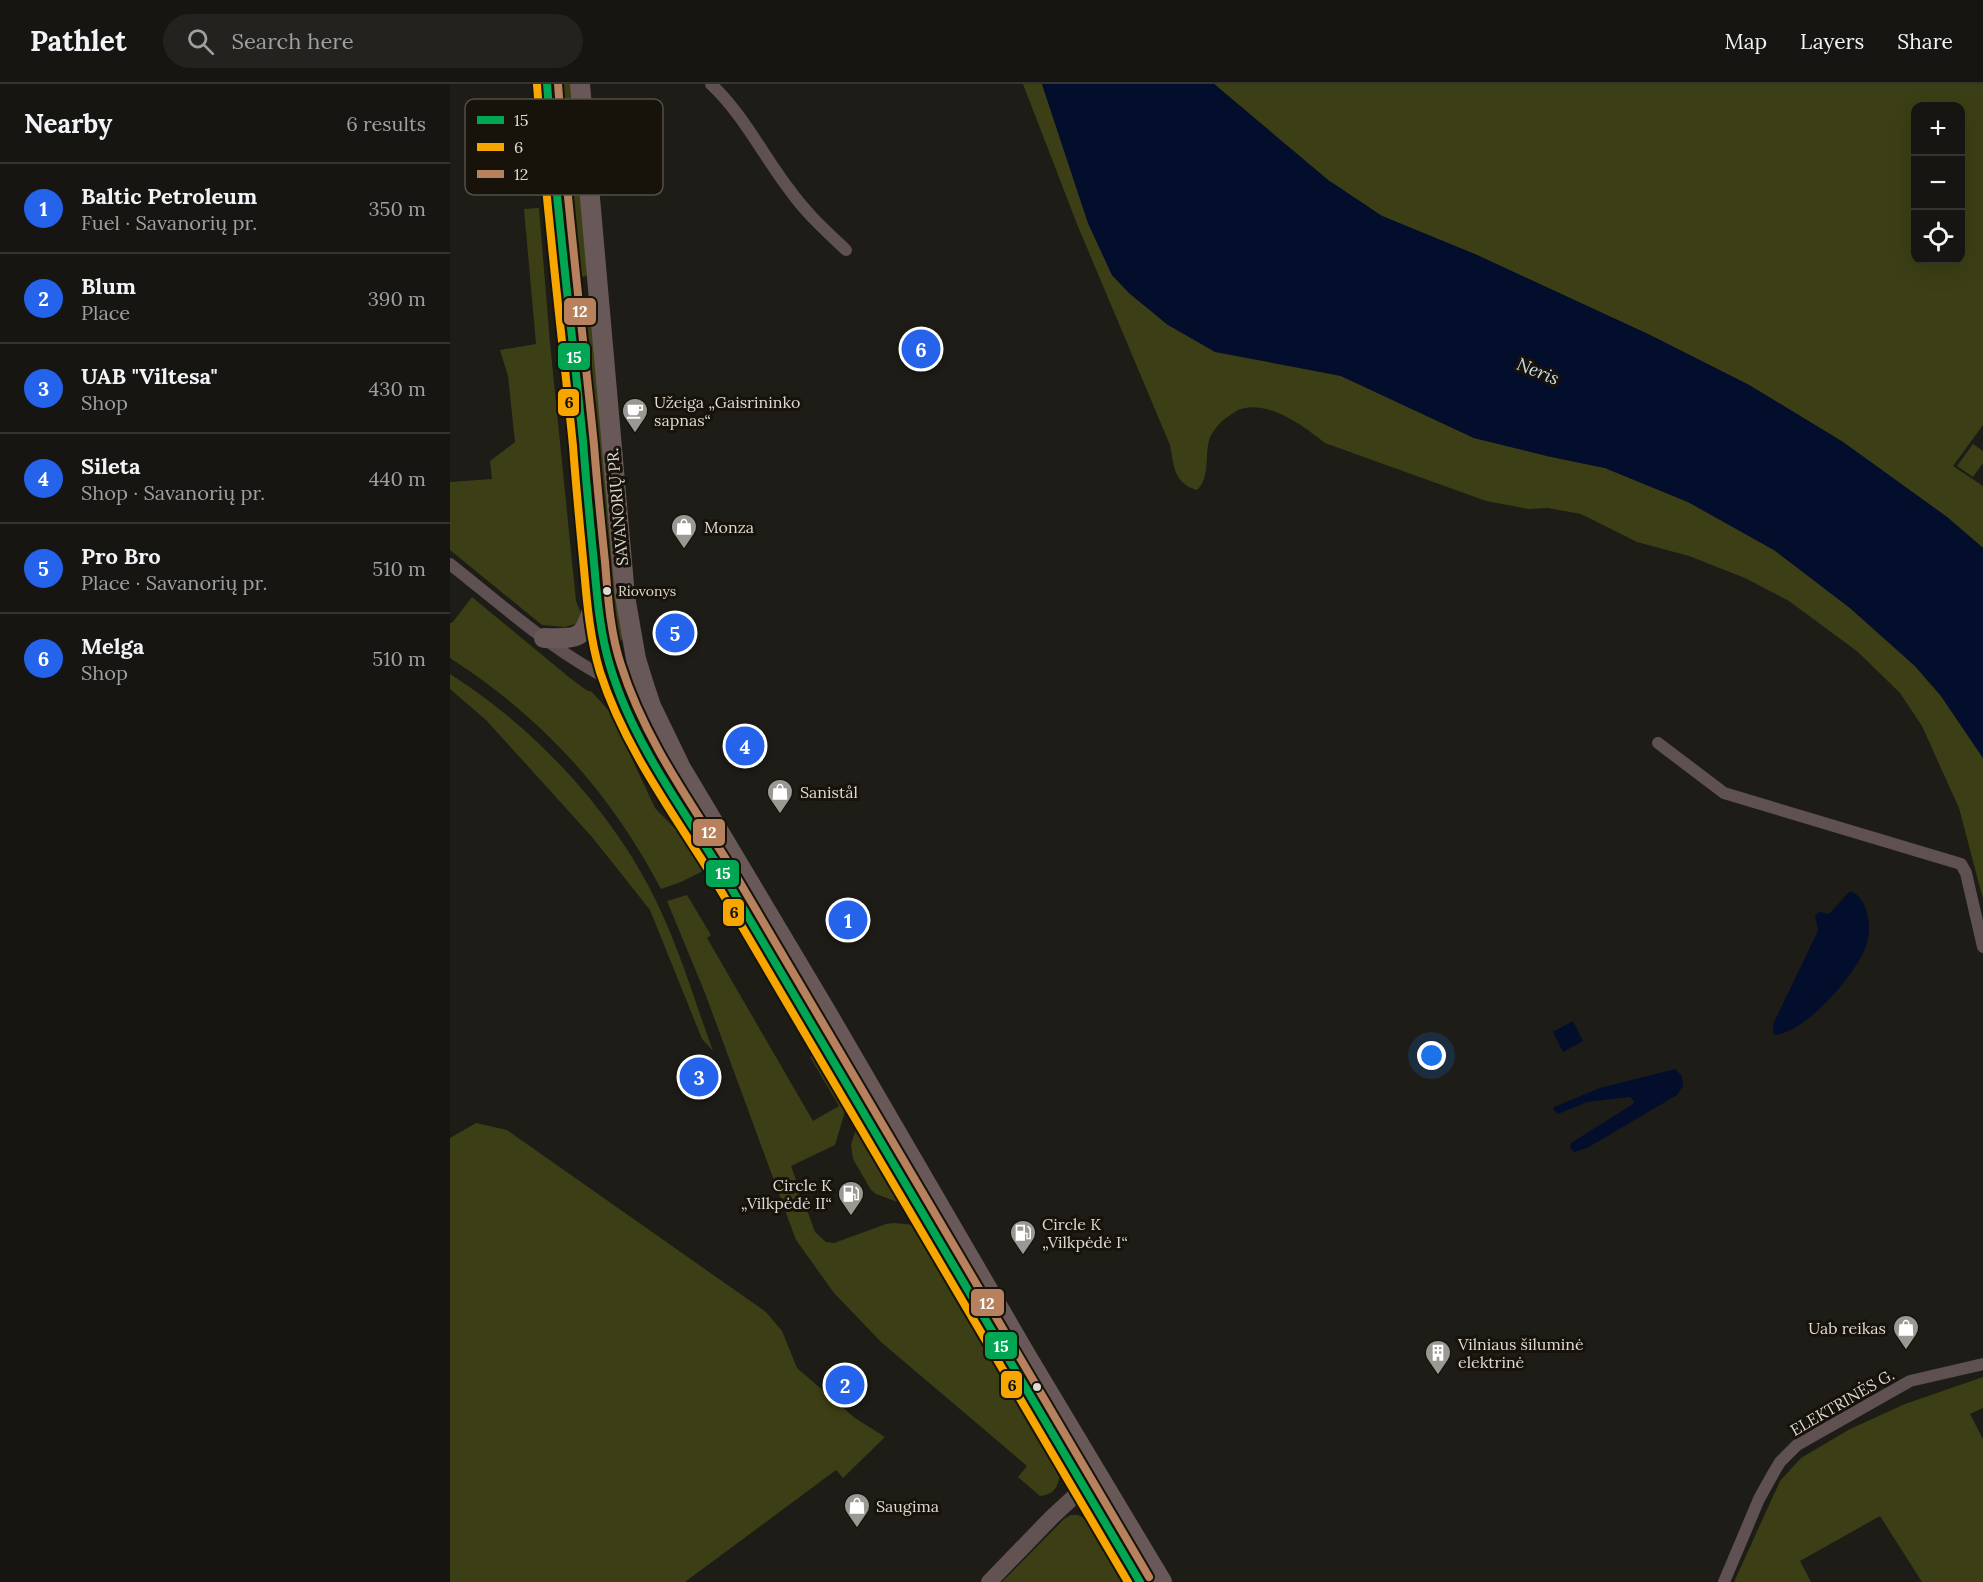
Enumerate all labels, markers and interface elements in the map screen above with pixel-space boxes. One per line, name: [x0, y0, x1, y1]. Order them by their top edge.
search box: [163, 14, 583, 68]
text: Pathlet: [30, 23, 127, 59]
icon: search: [184, 25, 217, 58]
text: Search here: [232, 27, 354, 55]
text: Map: [1724, 28, 1767, 55]
text: Layers: [1800, 28, 1864, 55]
text: Share: [1897, 28, 1953, 55]
legend: [465, 99, 663, 195]
map controls: [1911, 102, 1965, 264]
button: +: [1911, 102, 1965, 156]
text: Nearby: [24, 107, 112, 140]
text: 15: [514, 110, 529, 130]
text: 6 results: [346, 111, 426, 136]
text: 6: [514, 137, 523, 157]
button: −: [1911, 156, 1965, 210]
text: 12: [514, 164, 528, 184]
text: Baltic Petroleum: [81, 182, 257, 210]
text: 1: [39, 196, 48, 221]
text: 350 m: [368, 196, 426, 221]
text: Fuel · Savanorių pr.: [81, 210, 257, 235]
button: locate: [1911, 210, 1965, 264]
text: Blum: [81, 272, 136, 300]
text: 2: [38, 286, 49, 311]
text: 390 m: [368, 286, 426, 311]
line badge: 12: [563, 297, 597, 326]
text: Place: [81, 300, 130, 325]
text: 12: [572, 301, 588, 321]
pin: 6: [902, 326, 940, 372]
line badge: 15: [557, 342, 591, 371]
text: 15: [566, 347, 582, 367]
water label: Neris: [1513, 352, 1563, 390]
text: UAB "Viltesa": [81, 362, 218, 390]
text: 3: [38, 376, 49, 401]
text: 430 m: [368, 376, 426, 401]
line badge: 6: [557, 388, 580, 417]
text: Shop: [81, 390, 128, 415]
text: 6: [564, 392, 574, 412]
place label: Užeiga „Gaisrininko sapnas“: [654, 392, 800, 430]
cafe icon: Užeiga „Gaisrininko sapnas“: [620, 396, 650, 434]
street label: SAVANORIŲ PR.: [602, 447, 632, 567]
text: Sileta: [81, 452, 140, 480]
text: 4: [38, 466, 49, 491]
text: 440 m: [369, 466, 426, 491]
text: Shop · Savanorių pr.: [81, 480, 265, 505]
shop icon: Monza: [669, 512, 699, 550]
place label: Monza: [704, 517, 754, 537]
text: Pro Bro: [81, 542, 161, 570]
text: 5: [38, 556, 49, 581]
text: 510 m: [372, 556, 426, 581]
text: Place · Savanorių pr.: [81, 570, 267, 595]
place label: Riovonys: [618, 582, 676, 600]
marker: Riovonys: [601, 585, 613, 597]
pin: 5: [656, 610, 694, 656]
text: Melga: [81, 632, 144, 660]
text: 6: [38, 646, 49, 671]
text: 510 m: [372, 646, 426, 671]
text: Shop: [81, 660, 128, 685]
pin: 4: [726, 724, 764, 768]
shop icon: Sanistål: [765, 777, 795, 815]
place label: Sanistål: [800, 782, 858, 802]
line badge: 12: [692, 818, 726, 847]
text: 12: [701, 822, 717, 842]
line badge: 15: [705, 859, 740, 888]
text: 15: [715, 863, 731, 883]
line badge: 6: [722, 898, 745, 927]
pin: 1: [828, 898, 868, 942]
text: 6: [729, 902, 739, 922]
your location: [1417, 1041, 1446, 1070]
pin: 3: [680, 1054, 718, 1100]
place label: Circle K „Vilkpėdė II“: [741, 1175, 832, 1213]
fuel station icon: Circle K „Vilkpėdė II“: [836, 1179, 866, 1217]
place label: Circle K „Vilkpėdė I“: [1042, 1214, 1128, 1252]
fuel station icon: Circle K „Vilkpėdė I“: [1008, 1218, 1038, 1256]
line badge: 12: [970, 1288, 1005, 1317]
text: 12: [979, 1293, 995, 1313]
shop icon: Uab reikas: [1891, 1313, 1921, 1351]
place label: Uab reikas: [1808, 1318, 1886, 1338]
line badge: 15: [984, 1331, 1018, 1360]
place label: Vilniaus šiluminė elektrinė: [1457, 1334, 1584, 1372]
text: 15: [993, 1336, 1009, 1356]
building icon: Vilniaus šiluminė elektrinė: [1423, 1338, 1453, 1376]
pin: 2: [826, 1362, 864, 1408]
street label: ELEKTRINĖS G.: [1786, 1364, 1898, 1440]
line badge: 6: [1000, 1370, 1023, 1399]
text: 6: [1007, 1375, 1017, 1395]
unlabelled marker: [1031, 1381, 1043, 1393]
shop icon: Saugima: [842, 1491, 872, 1529]
place label: Saugima: [876, 1496, 939, 1516]

